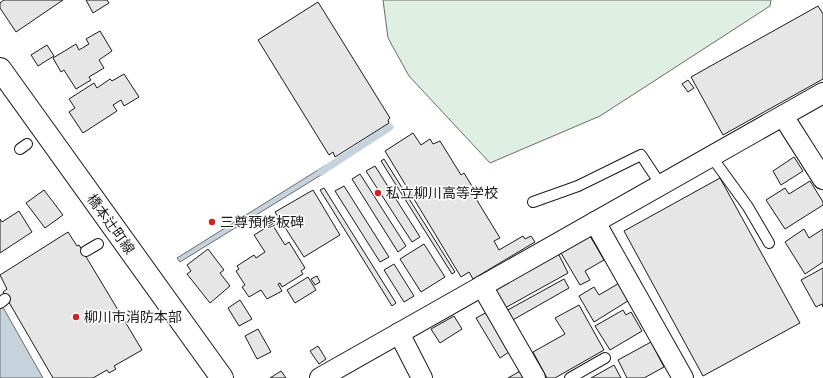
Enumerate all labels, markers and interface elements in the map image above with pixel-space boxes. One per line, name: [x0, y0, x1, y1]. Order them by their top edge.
place label: 私立柳川高等学校: [386, 185, 498, 202]
marker: 私立柳川高等学校: [373, 188, 383, 198]
street label: 橋本辻町線: [83, 191, 138, 258]
place label: 三尊預修板碑: [220, 214, 304, 231]
marker: 三尊預修板碑: [207, 217, 217, 227]
place label: 柳川市消防本部: [84, 309, 182, 326]
marker: 柳川市消防本部: [71, 312, 81, 322]

